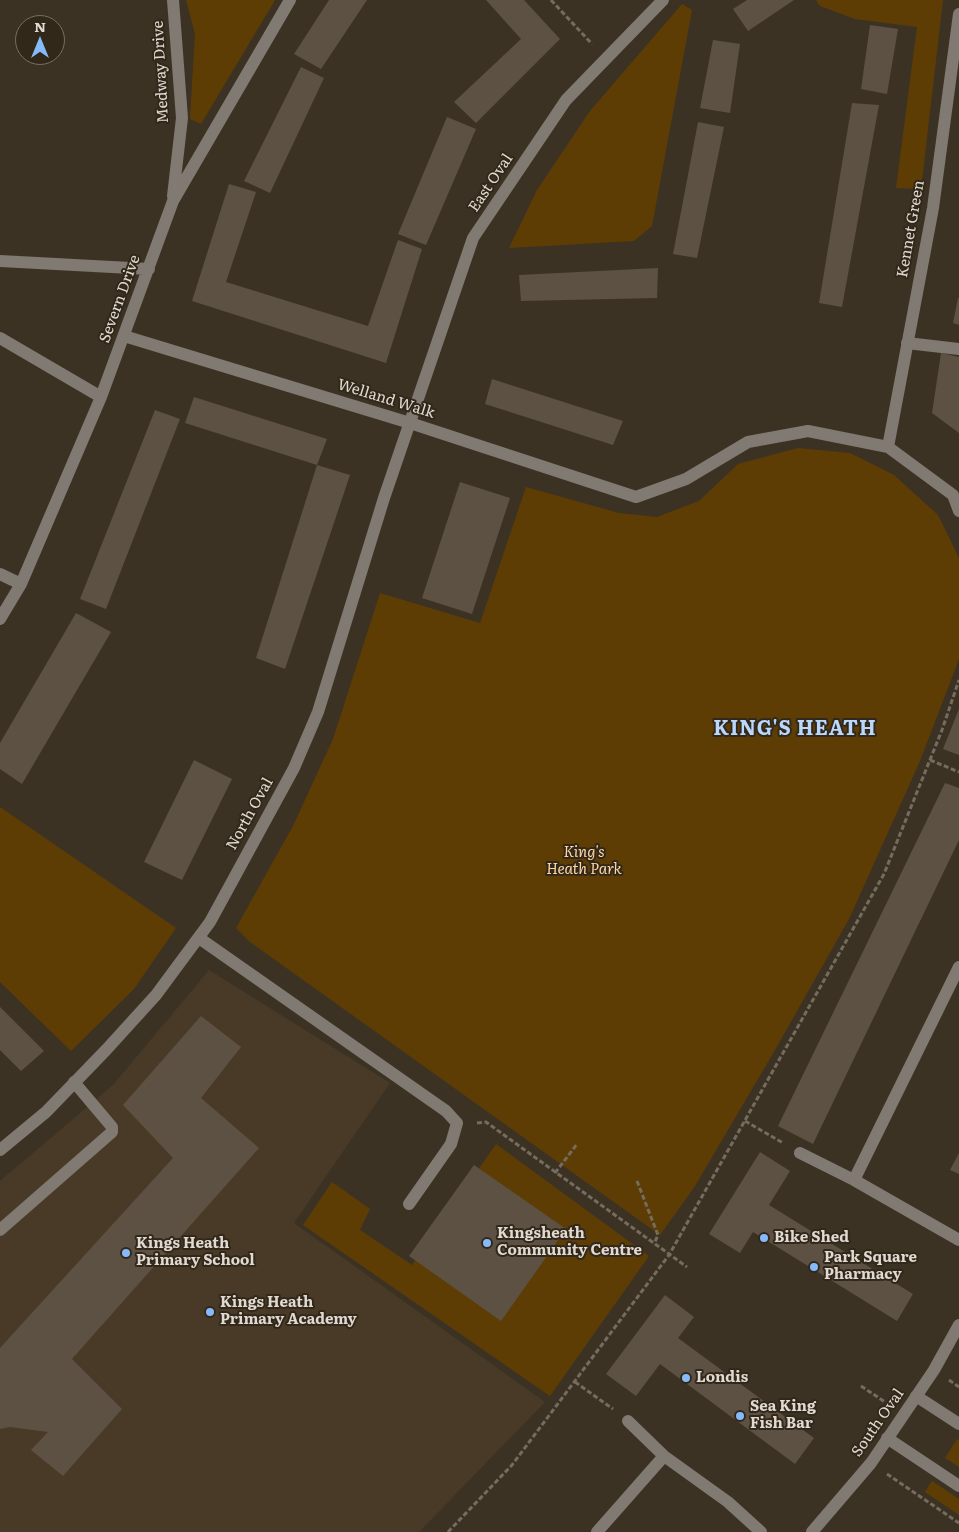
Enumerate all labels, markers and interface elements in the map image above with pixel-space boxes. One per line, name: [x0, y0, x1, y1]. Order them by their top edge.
north arrow: [15, 15, 65, 65]
text: N: [34, 16, 46, 36]
street label: Medway Drive: [149, 20, 173, 124]
street label: East Oval: [465, 151, 517, 215]
street label: Kennet Green: [894, 179, 928, 279]
street label: Severn Drive: [96, 253, 144, 345]
street label: Welland Walk: [335, 376, 437, 422]
district label: KING'S HEATH: [712, 717, 878, 741]
street label: North Oval: [223, 775, 277, 853]
park label: King's Heath Park: [546, 844, 622, 879]
place label: Kingsheath Community Centre: [497, 1225, 642, 1260]
place label: Bike Shed: [774, 1229, 849, 1247]
marker: Bike Shed: [758, 1232, 770, 1244]
place label: Kings Heath Primary School: [136, 1235, 255, 1270]
marker: Kingsheath Community Centre: [481, 1237, 493, 1249]
marker: Kings Heath Primary School: [120, 1247, 132, 1259]
place label: Park Square Pharmacy: [824, 1249, 917, 1284]
marker: Park Square Pharmacy: [808, 1261, 820, 1273]
place label: Kings Heath Primary Academy: [220, 1294, 357, 1329]
marker: Kings Heath Primary Academy: [204, 1306, 216, 1318]
place label: Londis: [696, 1369, 748, 1387]
marker: Londis: [680, 1372, 692, 1384]
street label: South Oval: [848, 1386, 908, 1460]
place label: Sea King Fish Bar: [750, 1398, 816, 1433]
marker: Sea King Fish Bar: [734, 1410, 746, 1422]

